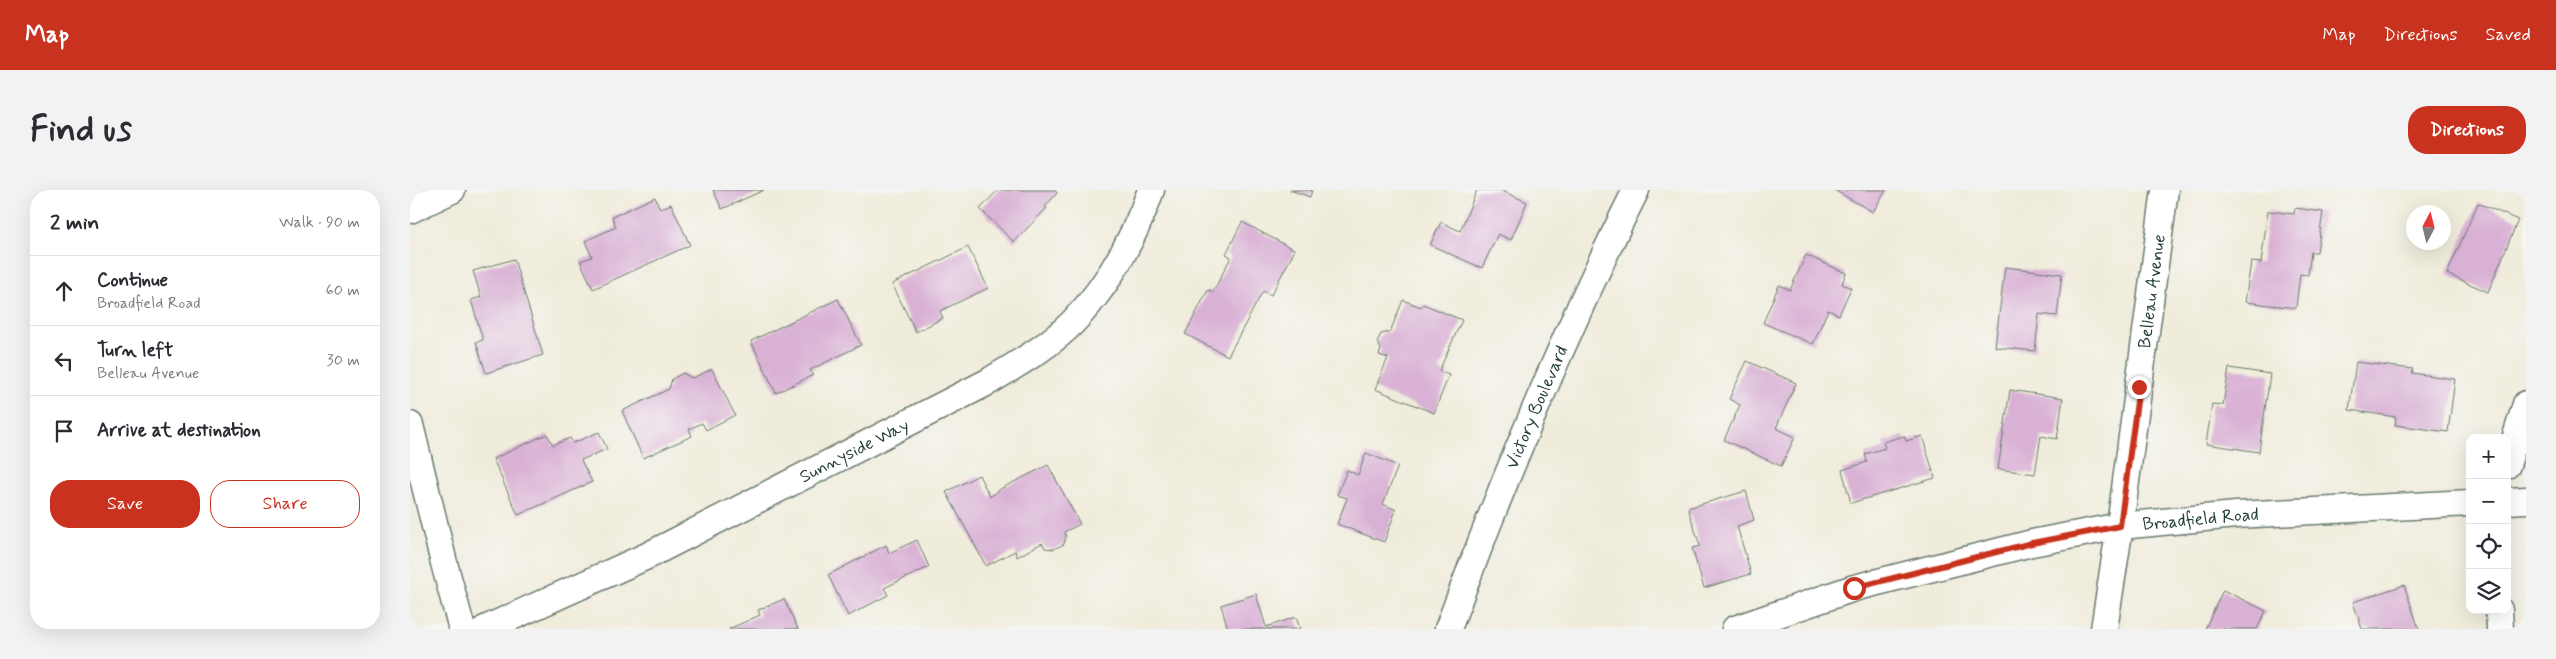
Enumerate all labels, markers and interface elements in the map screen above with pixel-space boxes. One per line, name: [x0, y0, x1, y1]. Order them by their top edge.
text: Map: [25, 20, 69, 51]
text: Map: [2323, 23, 2356, 47]
text: Directions: [2384, 23, 2458, 47]
text: Saved: [2486, 23, 2531, 47]
button: Directions: [2408, 106, 2526, 154]
text: Find us: [30, 107, 132, 153]
north arrow: [2406, 205, 2451, 250]
text: 2 min: [50, 209, 99, 237]
text: Walk · 90 m: [279, 212, 360, 233]
street label: Belleau Avenue: [2133, 233, 2172, 350]
text: Continue: [97, 268, 168, 293]
icon: ahead: [50, 277, 78, 305]
text: 60 m: [326, 280, 360, 301]
text: Broadfield Road: [97, 293, 201, 314]
text: Turn left: [97, 338, 173, 363]
street label: Victory Boulevard: [1500, 342, 1574, 473]
icon: left: [50, 347, 78, 375]
text: 30 m: [327, 350, 360, 371]
text: Belleau Avenue: [97, 363, 199, 384]
route end: [2128, 376, 2151, 399]
street label: Sunnyside Way: [795, 413, 913, 489]
icon: arrive: [50, 417, 78, 445]
text: Arrive at destination: [97, 418, 261, 443]
map controls: [2466, 434, 2511, 614]
button: +: [2466, 434, 2511, 479]
button: −: [2466, 479, 2511, 524]
button: Save: [50, 480, 200, 528]
button: Share: [210, 480, 360, 528]
street label: Broadfield Road: [2141, 503, 2259, 537]
button: locate: [2466, 524, 2511, 569]
button: layers: [2466, 569, 2511, 614]
route start: [1843, 577, 1866, 600]

